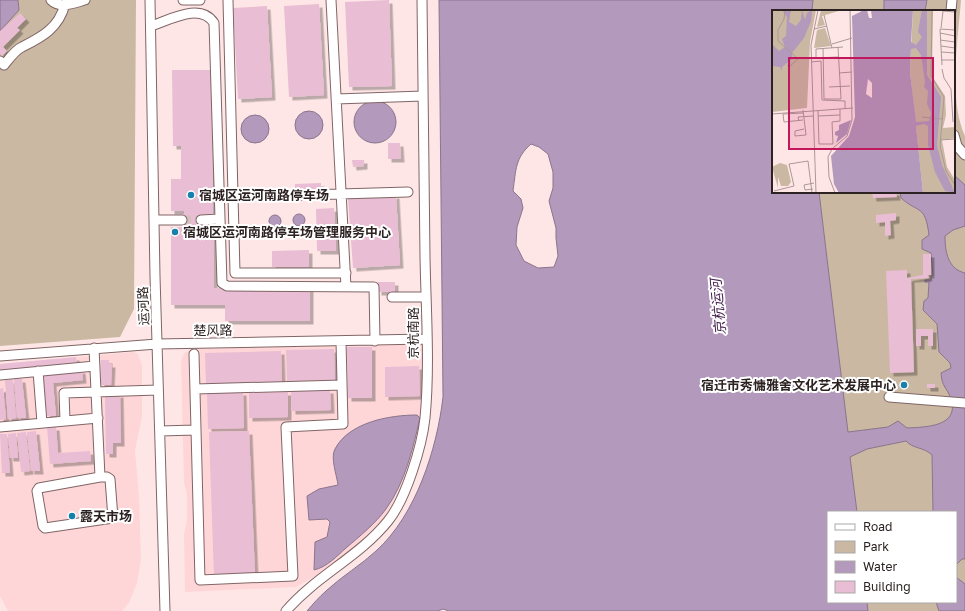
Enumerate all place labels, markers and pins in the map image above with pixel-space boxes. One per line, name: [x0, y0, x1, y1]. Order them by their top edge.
place label: 宿城区运河南路停车场: [199, 187, 329, 203]
marker: 宿城区运河南路停车场: [186, 190, 196, 200]
place label: 宿城区运河南路停车场管理服务中心: [183, 224, 391, 240]
marker: 宿城区运河南路停车场管理服务中心: [170, 227, 180, 237]
place label: 宿迁市秀慵雅舍文化艺术发展中心: [701, 377, 896, 393]
marker: 宿迁市秀慵雅舍文化艺术发展中心: [899, 380, 909, 390]
place label: 露天市场: [80, 508, 132, 524]
marker: 露天市场: [67, 511, 77, 521]

